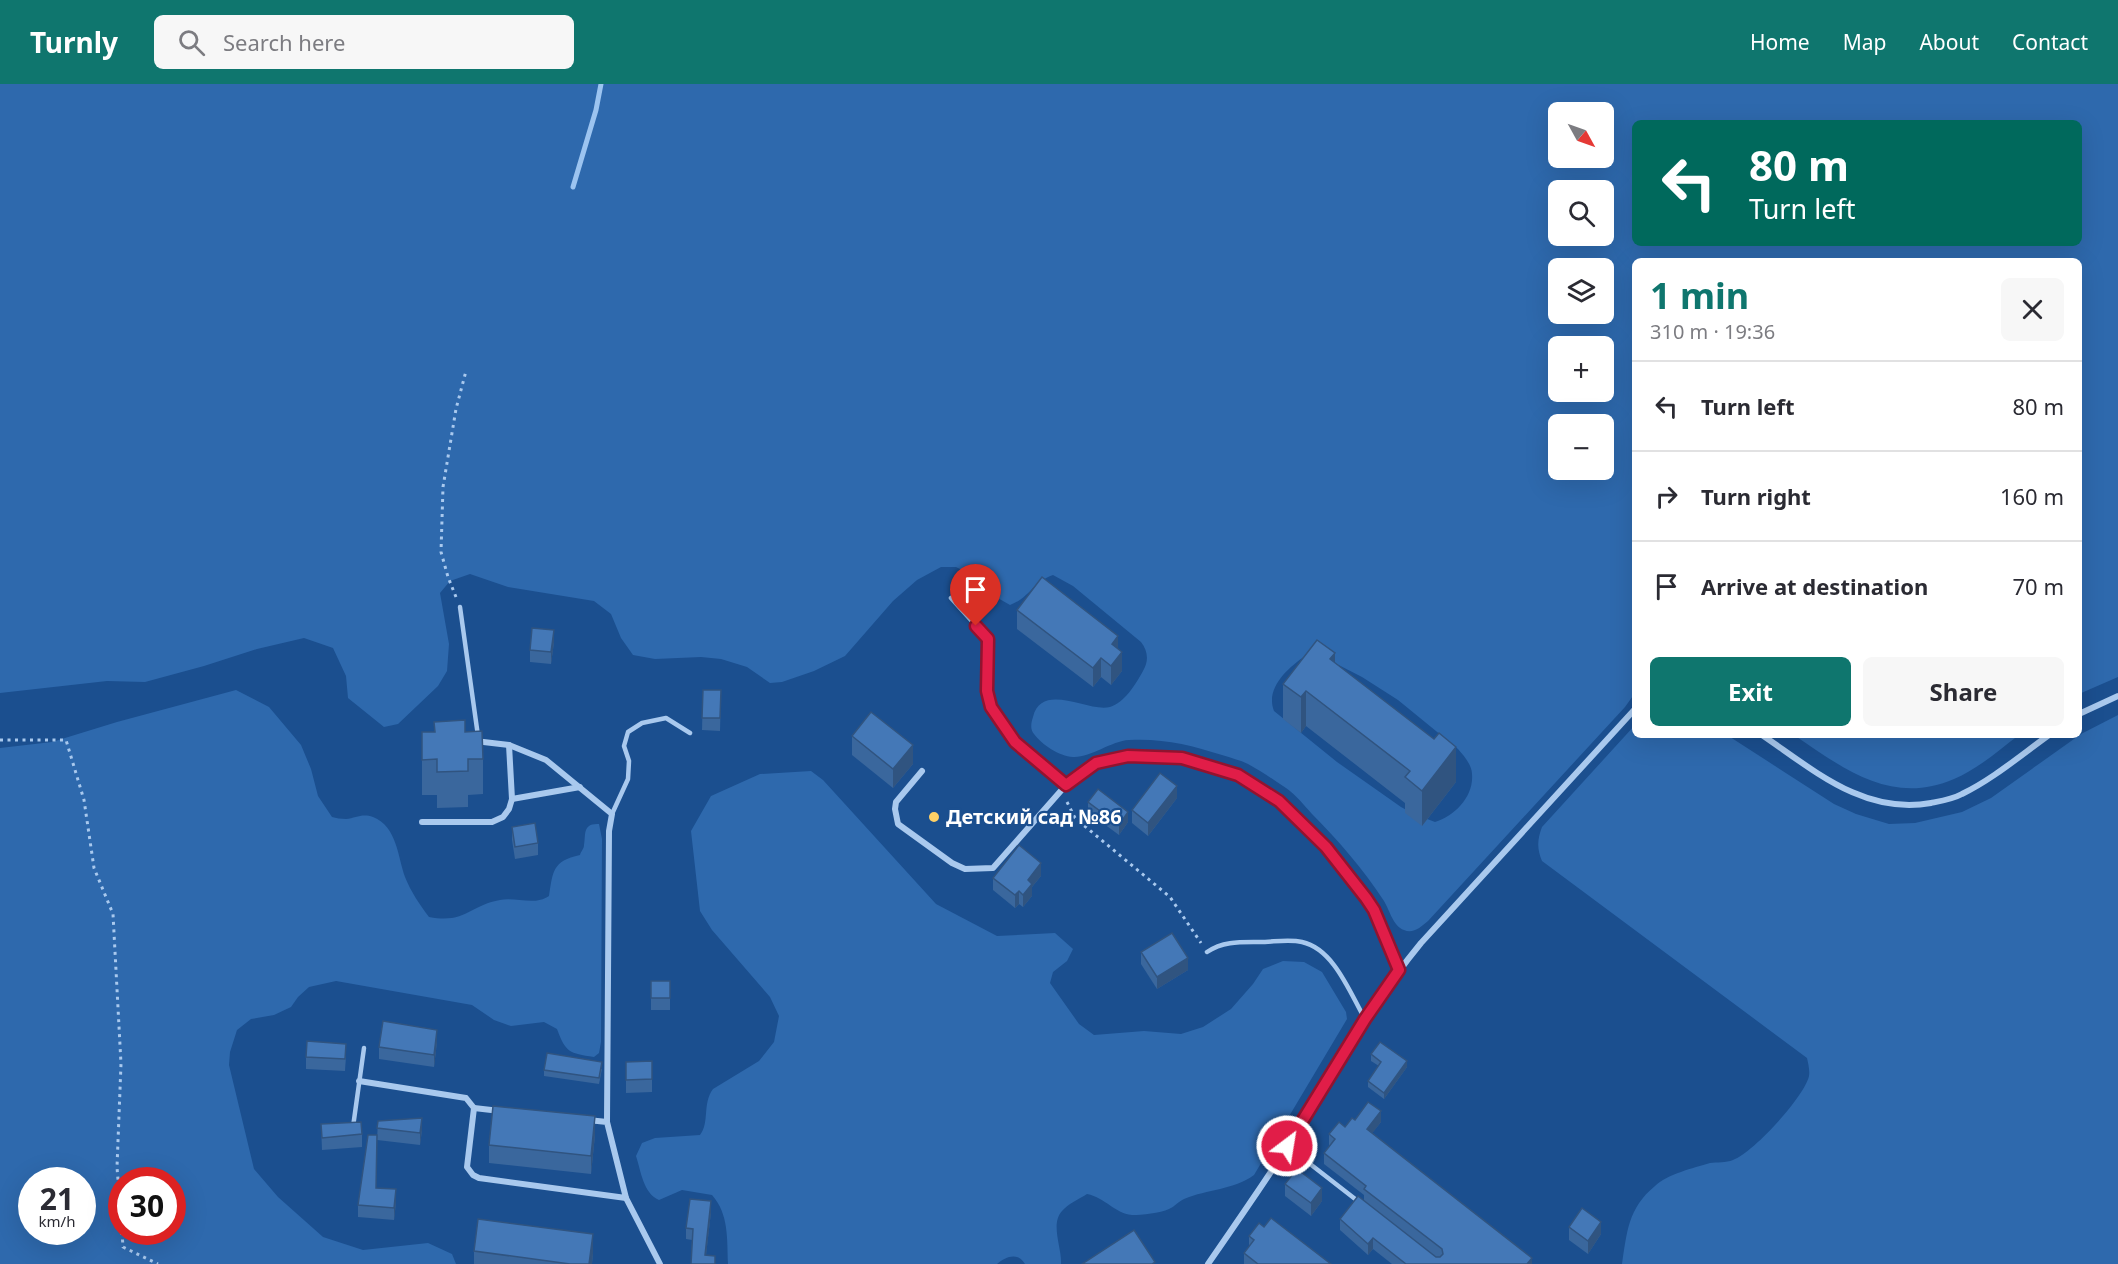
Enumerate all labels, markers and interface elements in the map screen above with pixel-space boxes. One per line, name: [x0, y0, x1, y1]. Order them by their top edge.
search box: [154, 15, 574, 69]
text: Turnly: [30, 23, 118, 61]
icon: search: [175, 26, 208, 59]
text: Search here: [223, 27, 345, 57]
text: Home: [1750, 28, 1810, 56]
text: Map: [1843, 28, 1886, 56]
text: About: [1919, 28, 1979, 56]
text: Contact: [2012, 28, 2088, 56]
north arrow: [1548, 102, 1614, 168]
map controls: [1548, 102, 1614, 480]
text: 80 m: [1749, 136, 1849, 193]
icon: left: [1650, 144, 1728, 222]
button: search: [1548, 180, 1614, 246]
text: Turn left: [1749, 190, 1855, 227]
button: layers: [1548, 258, 1614, 324]
text: 1 min: [1650, 271, 1749, 320]
button: close: [2001, 278, 2064, 341]
text: 310 m · 19:36: [1650, 318, 1775, 345]
button: +: [1548, 336, 1614, 402]
icon: left: [1650, 390, 1683, 423]
text: Turn left: [1701, 391, 1795, 421]
text: 80 m: [2013, 391, 2064, 421]
button: −: [1548, 414, 1614, 480]
icon: right: [1650, 480, 1683, 513]
text: Turn right: [1701, 481, 1811, 511]
text: 160 m: [2000, 481, 2064, 511]
pin: [950, 564, 1001, 626]
icon: arrive: [1650, 570, 1683, 603]
text: Arrive at destination: [1701, 571, 1928, 601]
text: 70 m: [2013, 571, 2064, 601]
icon: arrive: [959, 573, 992, 606]
button: Exit: [1650, 657, 1851, 726]
button: Share: [1863, 657, 2064, 726]
place label: Детский сад №86: [946, 803, 1122, 830]
marker: Детский сад №86: [927, 810, 941, 824]
position arrow: [1255, 1114, 1319, 1178]
speed limit sign: 30: [108, 1167, 186, 1245]
text: 21: [40, 1178, 74, 1219]
text: km/h: [39, 1211, 75, 1231]

